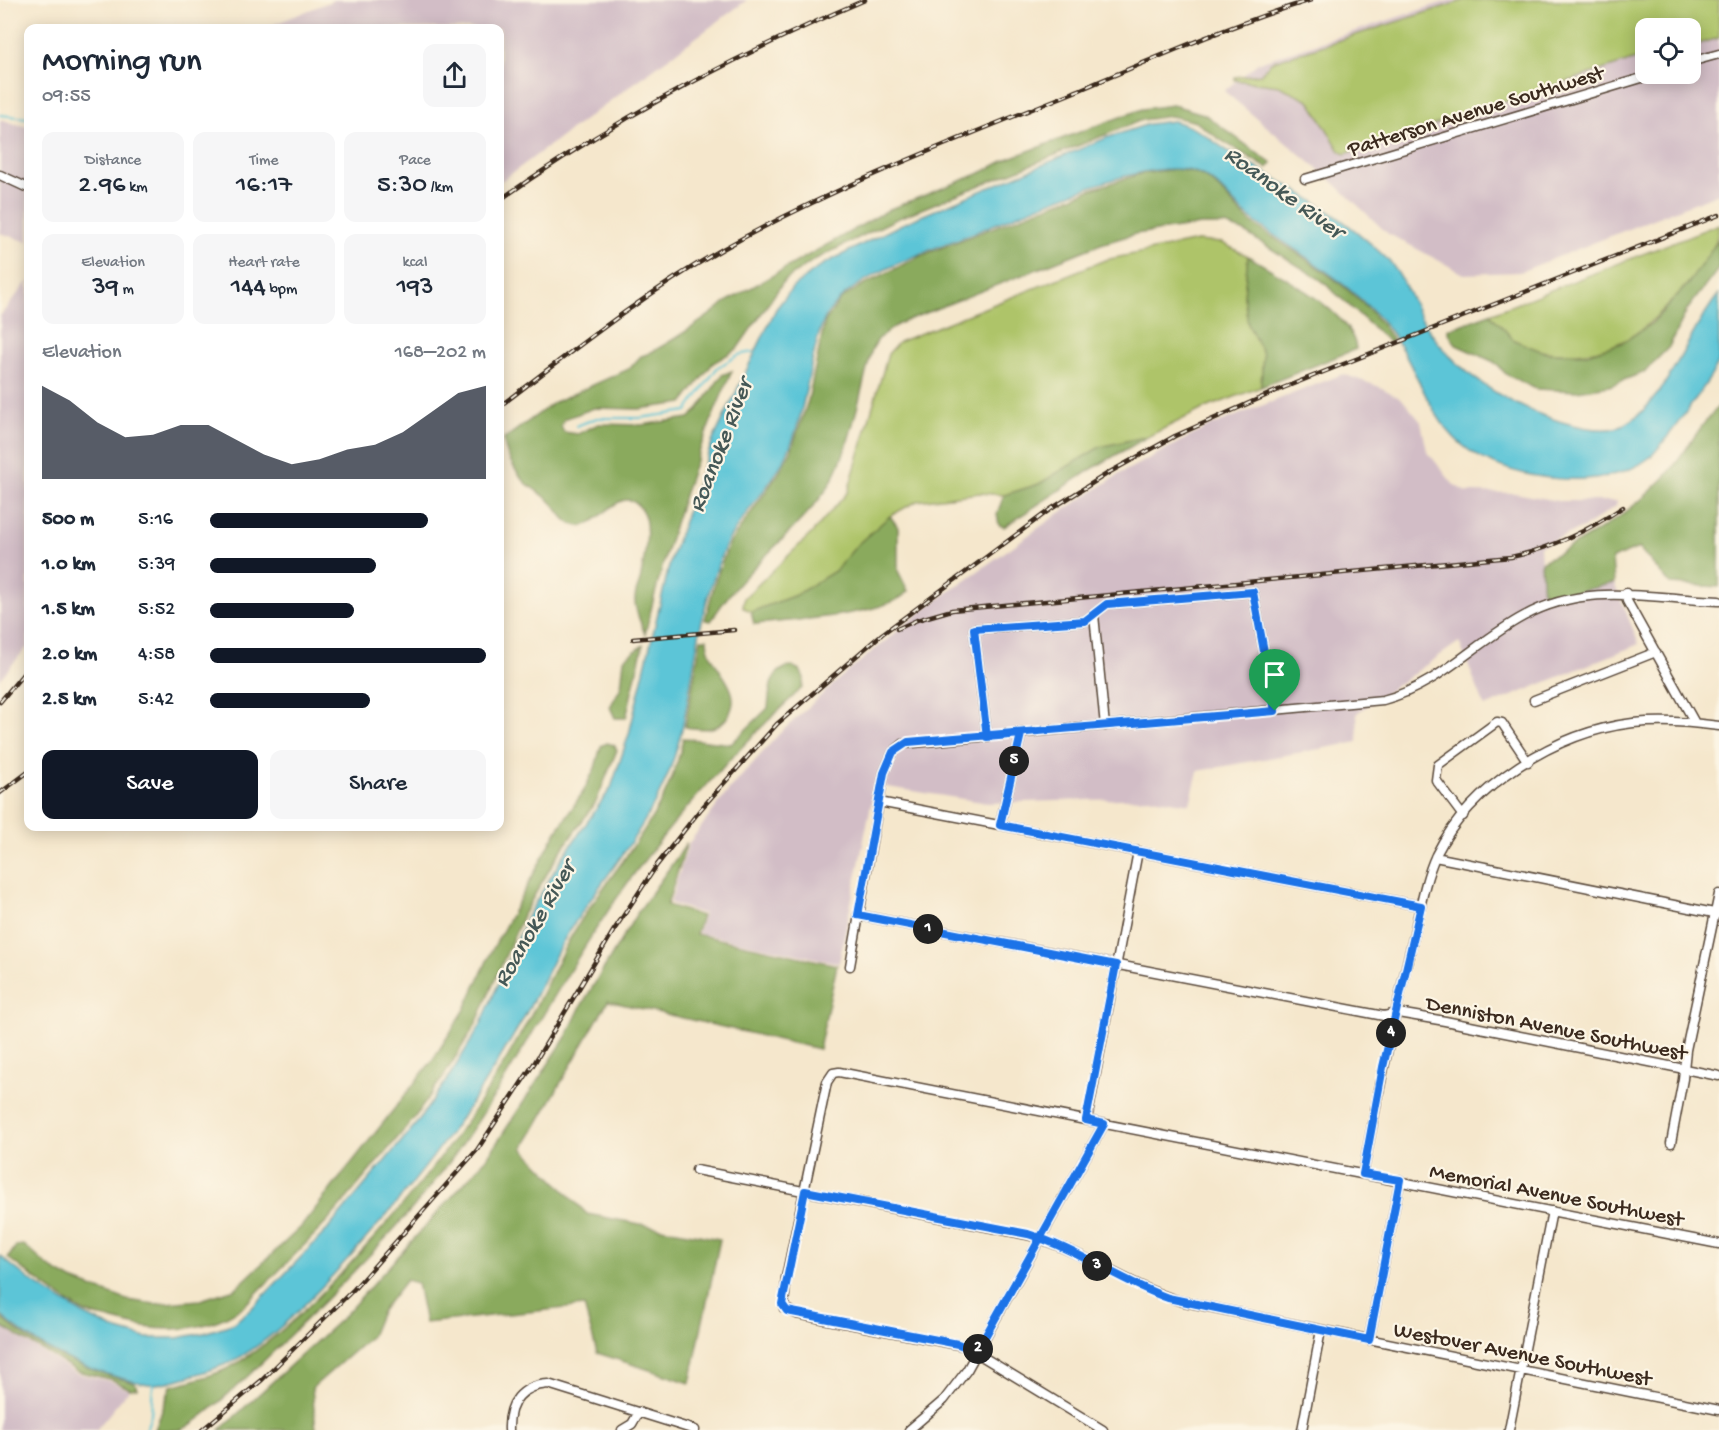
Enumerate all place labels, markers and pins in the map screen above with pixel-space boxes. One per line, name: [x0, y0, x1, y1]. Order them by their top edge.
pin: [1249, 649, 1300, 711]
pin: 5: [999, 746, 1029, 776]
pin: 1: [913, 914, 943, 944]
pin: 4: [1376, 1018, 1406, 1048]
pin: 3: [1082, 1251, 1112, 1281]
pin: 2: [963, 1334, 993, 1364]

